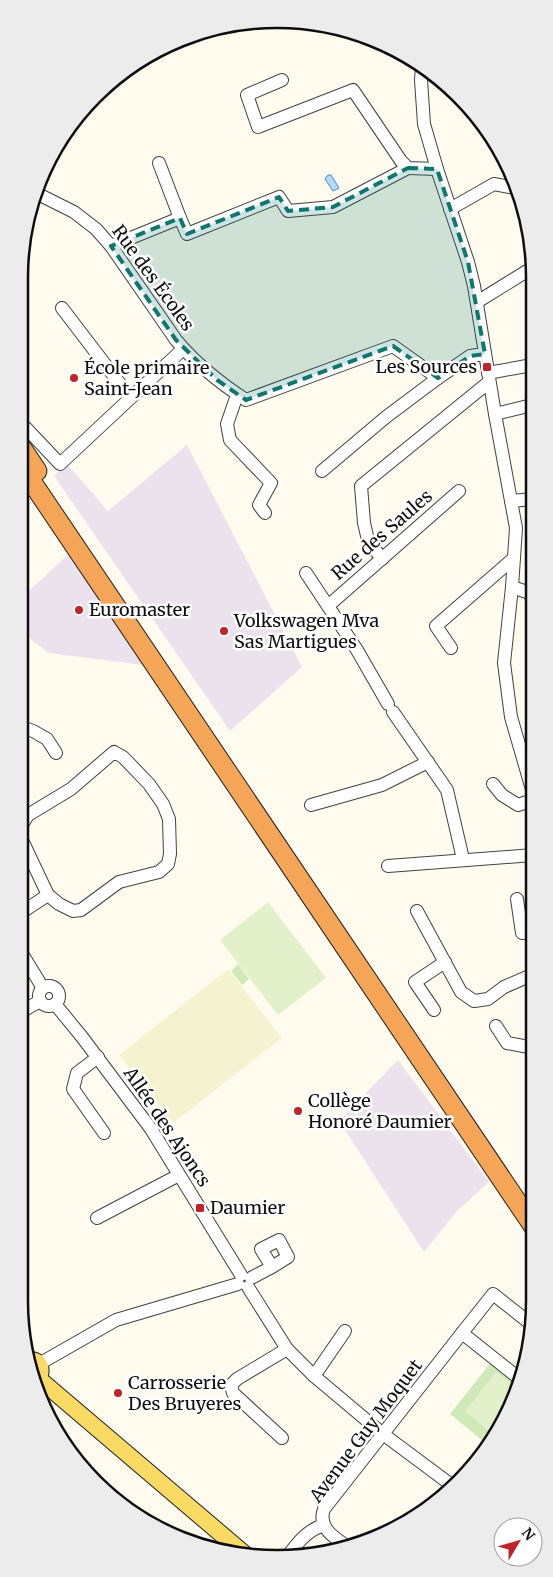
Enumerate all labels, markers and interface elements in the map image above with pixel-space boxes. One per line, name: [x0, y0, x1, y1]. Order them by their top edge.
street label: Rue des Écoles: [107, 220, 200, 335]
place label: Les Sources: [375, 355, 477, 378]
place label: École primaire Saint-Jean: [84, 356, 209, 400]
marker: Les Sources: [481, 361, 493, 373]
marker: École primaire Saint-Jean: [68, 372, 80, 384]
street label: Rue des Saules: [326, 484, 437, 585]
place label: Euromaster: [89, 598, 190, 621]
marker: Euromaster: [73, 604, 85, 616]
place label: Volkswagen Mva Sas Martigues: [233, 609, 379, 653]
marker: Volkswagen Mva Sas Martigues: [218, 625, 230, 637]
street label: Allée des Ajoncs: [118, 1062, 216, 1191]
place label: Collège Honoré Daumier: [308, 1089, 452, 1133]
marker: Collège Honoré Daumier: [292, 1105, 304, 1117]
place label: Daumier: [210, 1196, 285, 1219]
marker: Daumier: [194, 1202, 206, 1214]
street label: Avenue Guy Moquet: [304, 1355, 427, 1508]
place label: Carrosserie Des Bruyeres: [128, 1371, 242, 1415]
marker: Carrosserie Des Bruyeres: [112, 1387, 124, 1399]
north arrow: [493, 1517, 543, 1567]
text: N: [518, 1524, 539, 1544]

